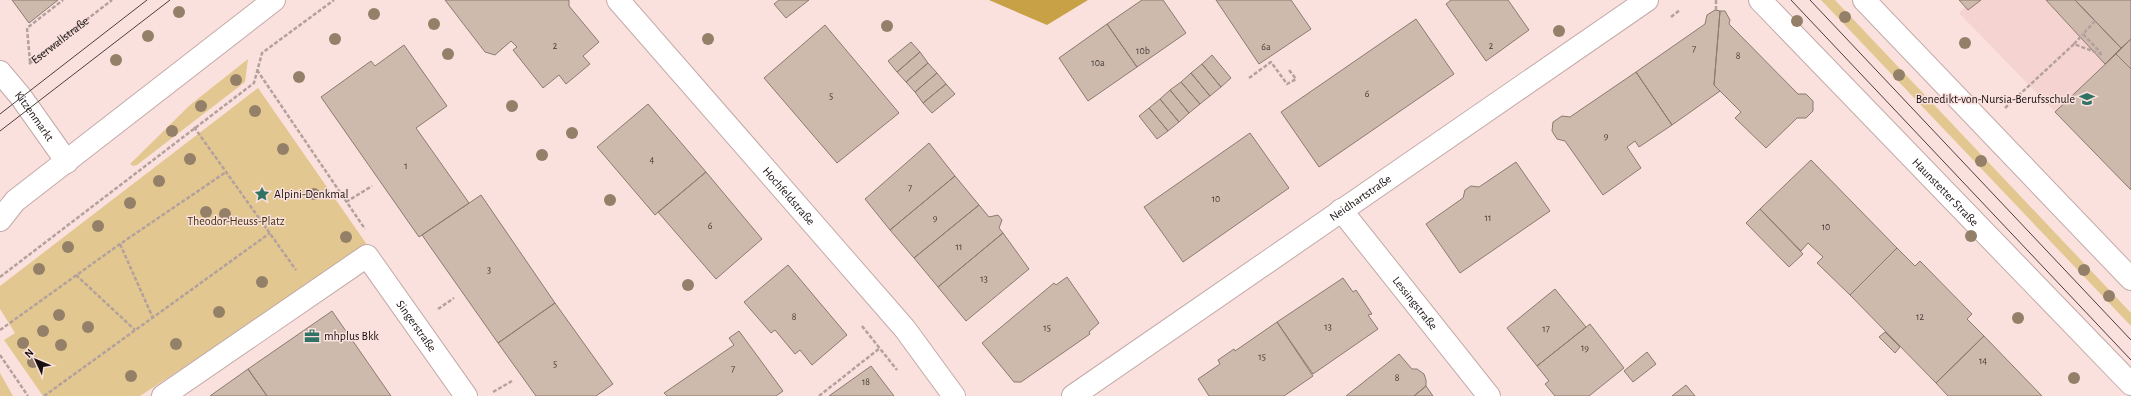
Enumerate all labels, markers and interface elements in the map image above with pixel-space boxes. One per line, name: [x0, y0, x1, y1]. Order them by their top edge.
street label: Eserwallstraße: [29, 14, 91, 66]
house number: 2: [553, 41, 558, 51]
house number: 2: [1489, 41, 1494, 51]
house number: 6a: [1261, 42, 1271, 52]
house number: 7: [1692, 44, 1696, 54]
house number: 10b: [1136, 46, 1150, 56]
house number: 8: [1736, 51, 1741, 61]
house number: 10a: [1091, 58, 1105, 68]
street label: Kitzenmarkt: [13, 89, 56, 143]
house number: 6: [1365, 89, 1370, 99]
school or university icon: Benedikt-von-Nursia-Berufsschule: [2078, 90, 2096, 108]
house number: 5: [829, 91, 833, 101]
place label: Benedikt-von-Nursia-Berufsschule: [1916, 93, 2075, 105]
house number: 9: [1604, 131, 1609, 141]
house number: 4: [650, 155, 655, 165]
street label: Haunstetter Straße: [1910, 156, 1981, 228]
house number: 1: [404, 161, 408, 171]
street label: Hochfeldstraße: [761, 165, 817, 227]
street label: Neidhartstraße: [1327, 172, 1393, 223]
house number: 7: [908, 183, 912, 193]
place icon: Alpini-Denkmal: [253, 185, 271, 203]
place label: Alpini-Denkmal: [274, 188, 348, 200]
house number: 10: [1212, 194, 1220, 204]
house number: 9: [933, 213, 938, 223]
house number: 11: [1485, 213, 1491, 223]
park label: Theodor-Heuss-Platz: [187, 215, 285, 227]
house number: 6: [708, 221, 713, 231]
house number: 10: [1822, 222, 1830, 232]
house number: 11: [956, 242, 962, 252]
house number: 3: [487, 265, 491, 275]
house number: 13: [980, 274, 988, 284]
street label: Lessingstraße: [1390, 274, 1440, 332]
street label: Singerstraße: [394, 298, 439, 354]
house number: 8: [792, 312, 797, 322]
house number: 12: [1916, 312, 1924, 322]
house number: 13: [1324, 322, 1332, 332]
house number: 15: [1043, 323, 1051, 333]
house number: 17: [1542, 324, 1550, 334]
office icon: mhplus Bkk: [303, 327, 321, 345]
place label: mhplus Bkk: [324, 330, 379, 342]
north arrow: [16, 340, 56, 380]
house number: 19: [1581, 343, 1589, 353]
text: N: [23, 347, 36, 360]
house number: 15: [1258, 352, 1266, 362]
house number: 14: [1979, 356, 1987, 366]
house number: 5: [553, 359, 557, 369]
house number: 7: [731, 364, 735, 374]
house number: 8: [1395, 373, 1400, 383]
house number: 18: [862, 377, 870, 387]

